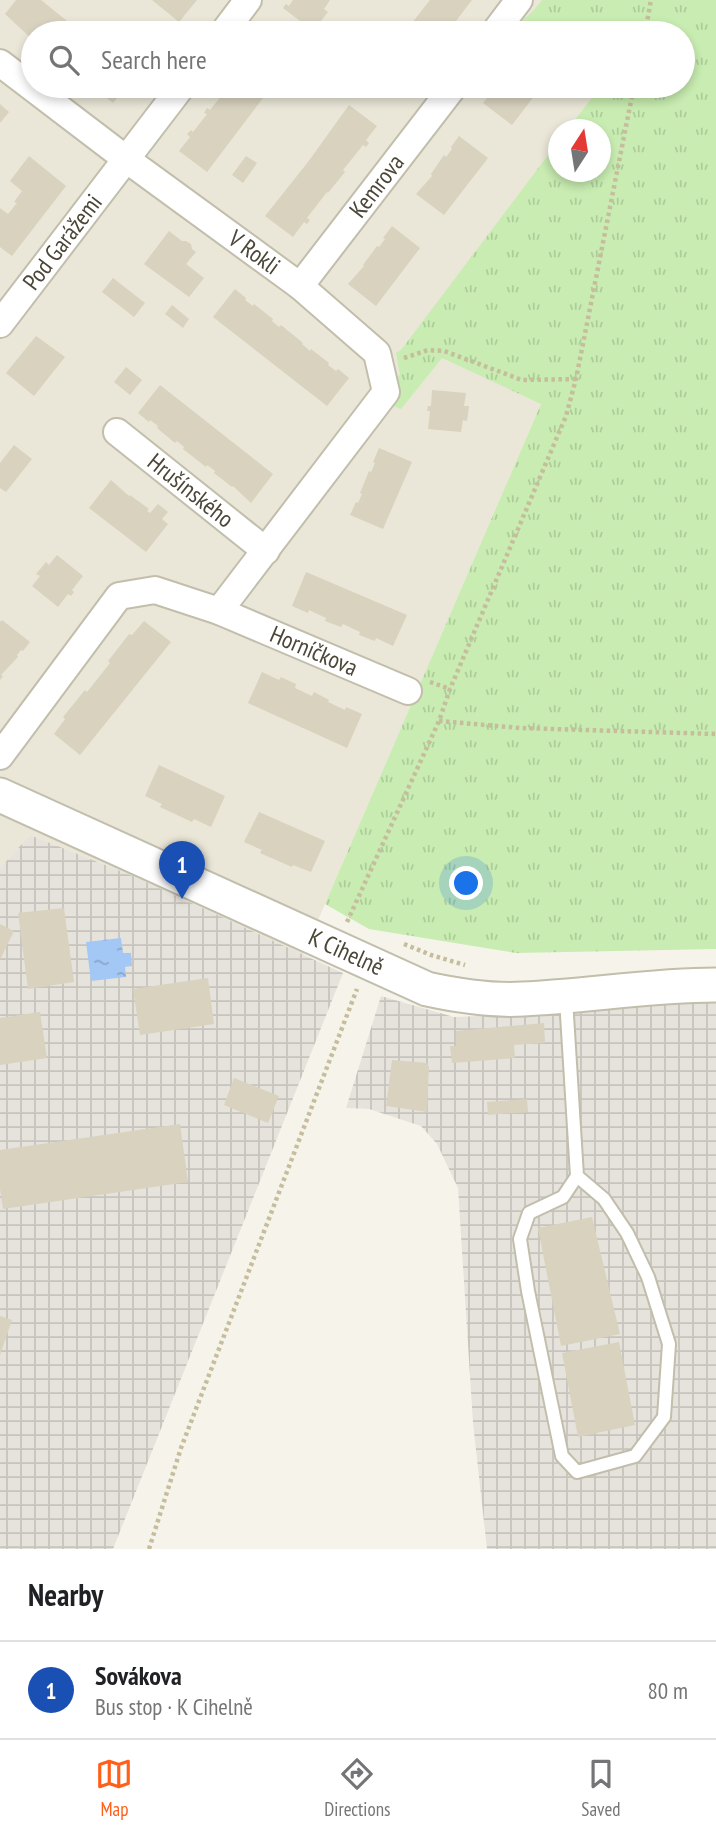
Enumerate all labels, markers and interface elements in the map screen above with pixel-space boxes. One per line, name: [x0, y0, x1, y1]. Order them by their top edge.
search box: [21, 21, 695, 98]
icon: search: [45, 41, 83, 79]
text: Search here: [101, 43, 207, 76]
north arrow: [548, 119, 611, 182]
street label: Kemrova: [342, 148, 411, 224]
street label: Pod Garážemi: [16, 188, 109, 296]
street label: V Rokli: [222, 222, 286, 281]
street label: Hrušínského: [141, 446, 240, 534]
street label: Horníčkova: [266, 618, 363, 683]
pin: 1: [159, 841, 205, 899]
your location: [449, 866, 483, 900]
street label: K Cihelně: [304, 921, 389, 982]
text: Nearby: [28, 1575, 103, 1614]
text: Sovákova: [95, 1659, 182, 1692]
text: 1: [46, 1676, 57, 1705]
text: 80 m: [647, 1676, 688, 1705]
text: Bus stop · K Cihelně: [95, 1692, 253, 1721]
tab: Map: [95, 1755, 133, 1821]
tab: Directions: [324, 1755, 390, 1821]
tab: Saved: [581, 1755, 621, 1821]

